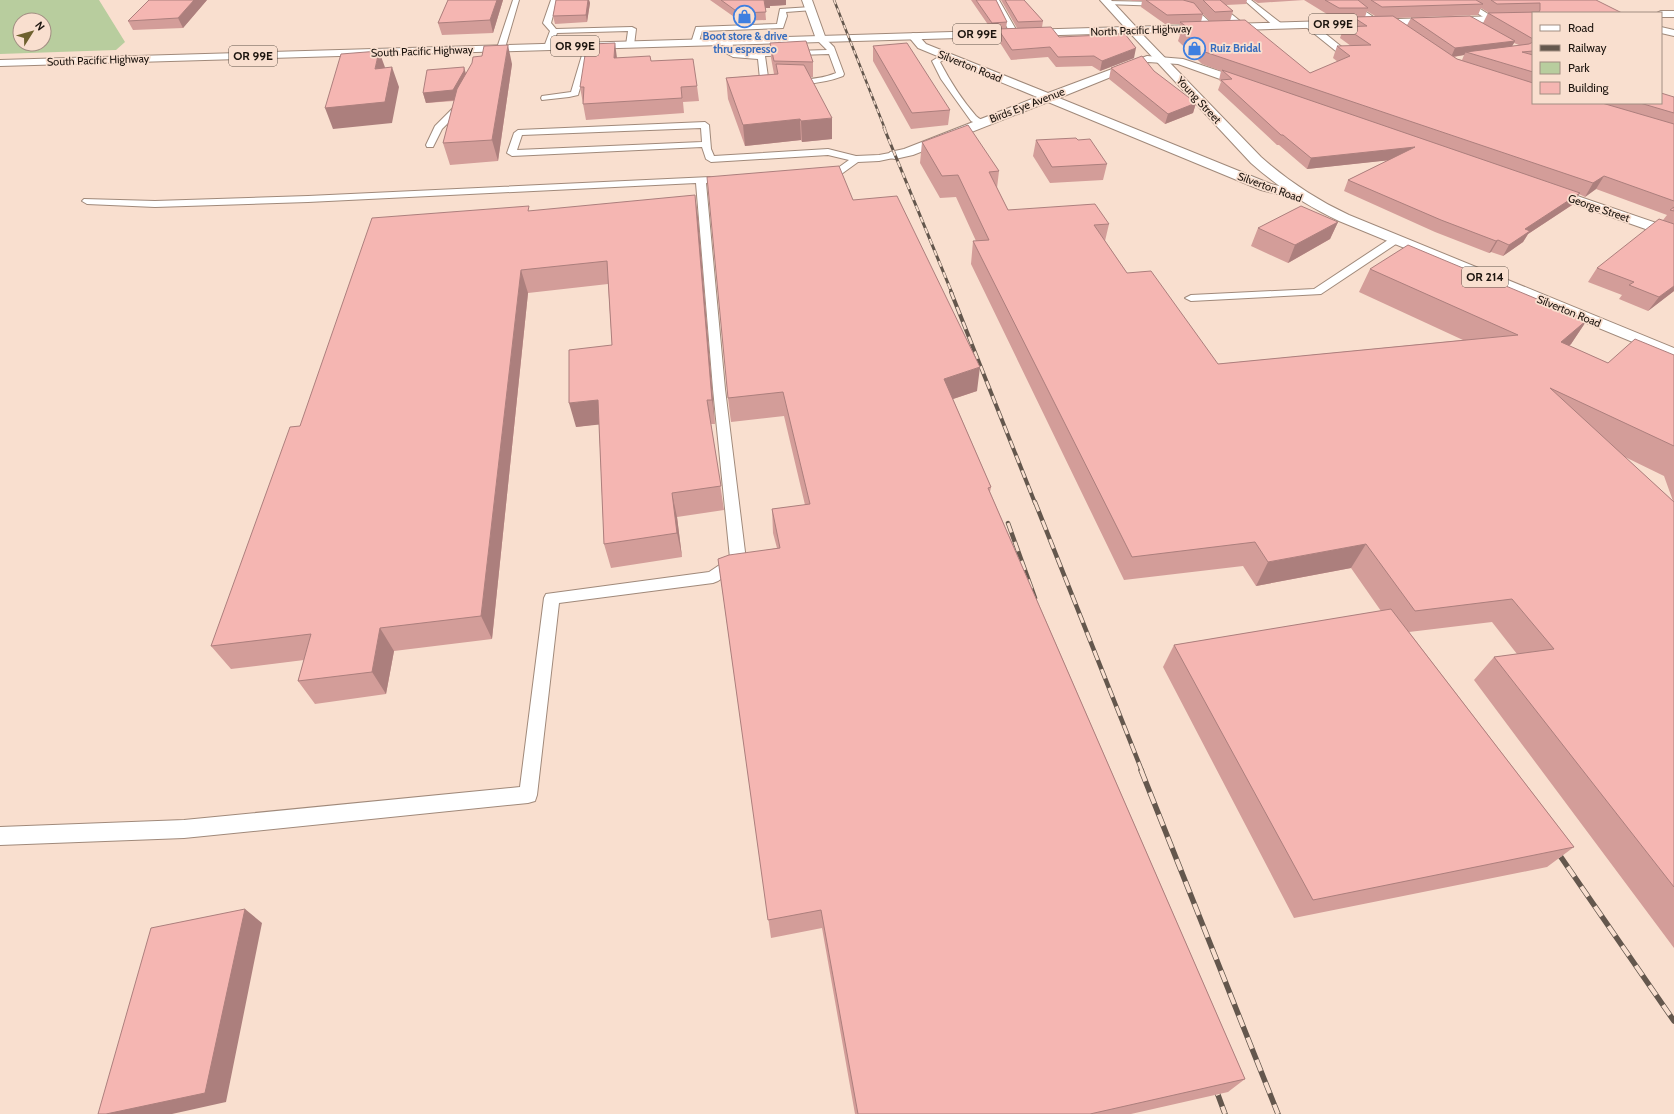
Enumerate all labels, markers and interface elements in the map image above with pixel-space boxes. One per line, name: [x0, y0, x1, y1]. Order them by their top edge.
shop icon: Boot store & drive thru espresso: [732, 3, 758, 29]
north arrow: [12, 12, 52, 52]
legend: [1532, 12, 1662, 104]
road number: OR 99E: [1309, 14, 1357, 34]
text: N: [32, 19, 48, 33]
text: Road: [1568, 20, 1594, 35]
street label: North Pacific Highway: [1090, 21, 1192, 39]
road number: OR 99E: [953, 24, 1001, 44]
place label: Boot store & drive thru espresso: [703, 29, 788, 56]
shop icon: Ruiz Bridal: [1182, 35, 1208, 61]
road number: OR 99E: [551, 36, 599, 56]
text: Railway: [1568, 40, 1606, 55]
place label: Ruiz Bridal: [1210, 41, 1261, 55]
street label: South Pacific Highway: [371, 42, 474, 60]
road number: OR 99E: [229, 46, 277, 66]
street label: Silverton Road: [936, 47, 1004, 85]
street label: South Pacific Highway: [47, 51, 150, 69]
text: Park: [1568, 60, 1590, 75]
street label: Young Street: [1173, 73, 1225, 127]
text: Building: [1568, 80, 1610, 95]
street label: Birds Eye Avenue: [987, 84, 1067, 126]
street label: Silverton Road: [1236, 169, 1304, 205]
street label: George Street: [1566, 191, 1632, 225]
road number: OR 214: [1462, 267, 1508, 287]
street label: Silverton Road: [1535, 292, 1603, 330]

